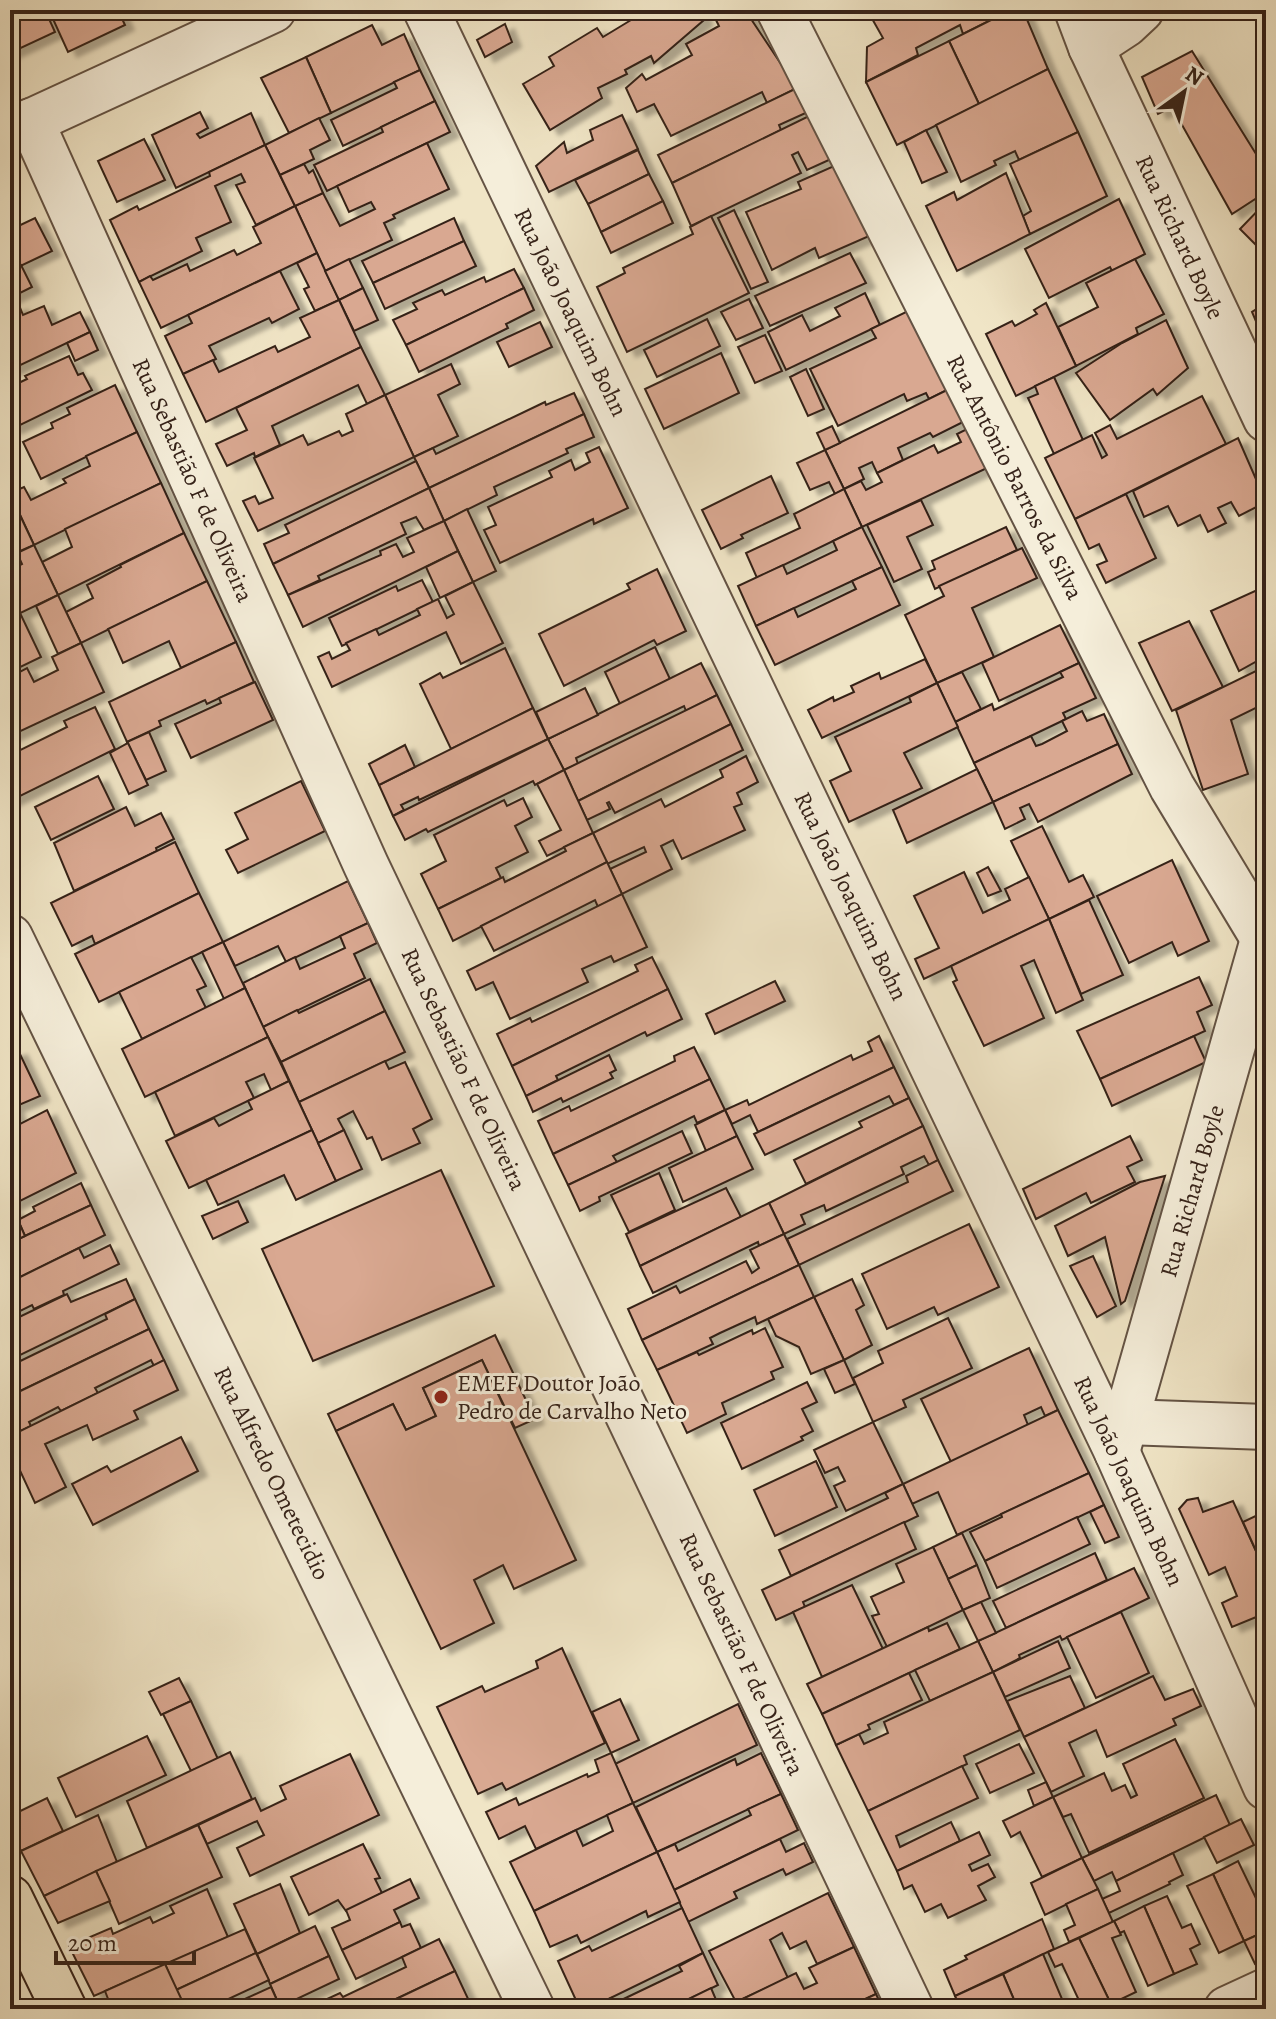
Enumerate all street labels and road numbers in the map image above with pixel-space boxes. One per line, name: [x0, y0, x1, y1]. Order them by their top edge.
street label: Rua Richard Boyle: [1128, 150, 1232, 324]
street label: Rua João Joaquim Bohn: [507, 202, 635, 422]
street label: Rua Antônio Barros da Silva: [939, 349, 1091, 606]
street label: Rua Sebastião F de Oliveira: [125, 353, 262, 608]
street label: Rua João Joaquim Bohn: [787, 786, 915, 1006]
street label: Rua Sebastião F de Oliveira: [394, 943, 535, 1196]
street label: Rua Richard Boyle: [1152, 1101, 1232, 1281]
street label: Rua Alfredo Ometecidio: [206, 1361, 338, 1585]
street label: Rua João Joaquim Bohn: [1066, 1371, 1192, 1591]
street label: Rua Sebastião F de Oliveira: [672, 1528, 813, 1781]

